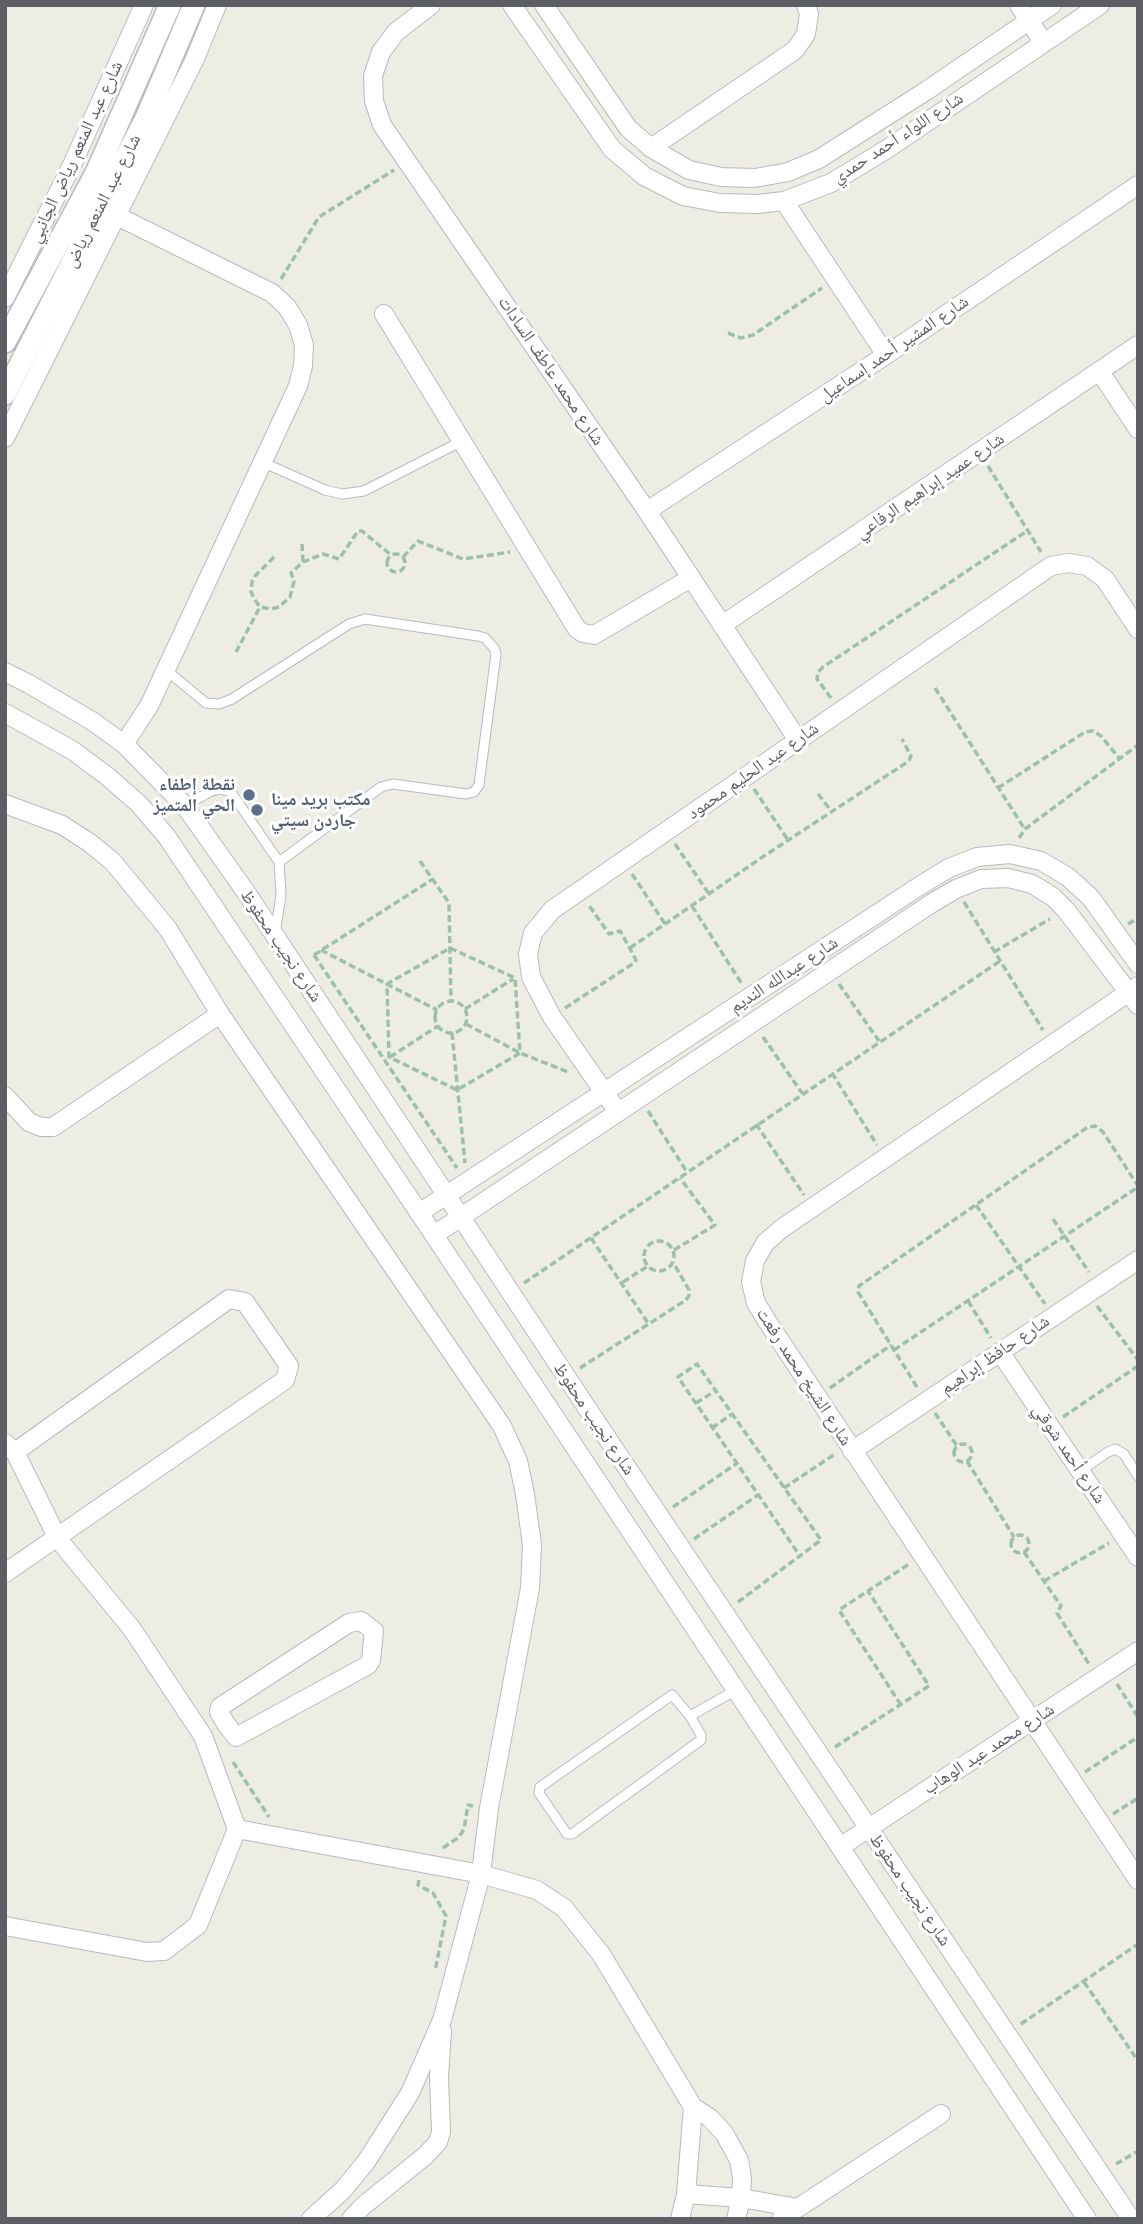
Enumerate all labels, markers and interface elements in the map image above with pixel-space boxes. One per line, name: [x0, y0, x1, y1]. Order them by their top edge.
street label: شارع عبد المنعم رياض الجانبي: [24, 57, 128, 247]
street label: شارع اللواء أحمد حمدي: [828, 88, 968, 188]
street label: شارع عبد المنعم رياض: [60, 131, 146, 271]
street label: شارع المشير أحمد إسماعيل: [815, 291, 973, 407]
street label: شارع محمد عاطف السادات: [493, 292, 609, 450]
street label: شارع عميد إبراهيم الرفاعي: [851, 428, 1009, 544]
street label: شارع عبد الحليم محمود: [683, 718, 823, 824]
place label: نقطة إطفاء الحي المتميز: [153, 774, 235, 816]
marker: نقطة إطفاء الحي المتميز: [241, 787, 257, 803]
place label: مكتب بريد مينا جاردن سيتي: [271, 789, 371, 832]
marker: مكتب بريد مينا جاردن سيتي: [249, 802, 265, 818]
street label: شارع نجيب محفوظ: [235, 886, 327, 1006]
street label: شارع عبدالله النديم: [726, 932, 842, 1018]
street label: شارع الشيخ محمد رفعت: [751, 1304, 857, 1450]
street label: شارع حافظ إبراهيم: [936, 1310, 1054, 1400]
street label: شارع نجيب محفوظ: [548, 1359, 640, 1479]
street label: شارع أحمد شوقي: [1028, 1400, 1110, 1508]
street label: شارع محمد عبد الوهاب: [919, 1699, 1059, 1799]
street label: شارع نجيب محفوظ: [864, 1830, 956, 1950]

